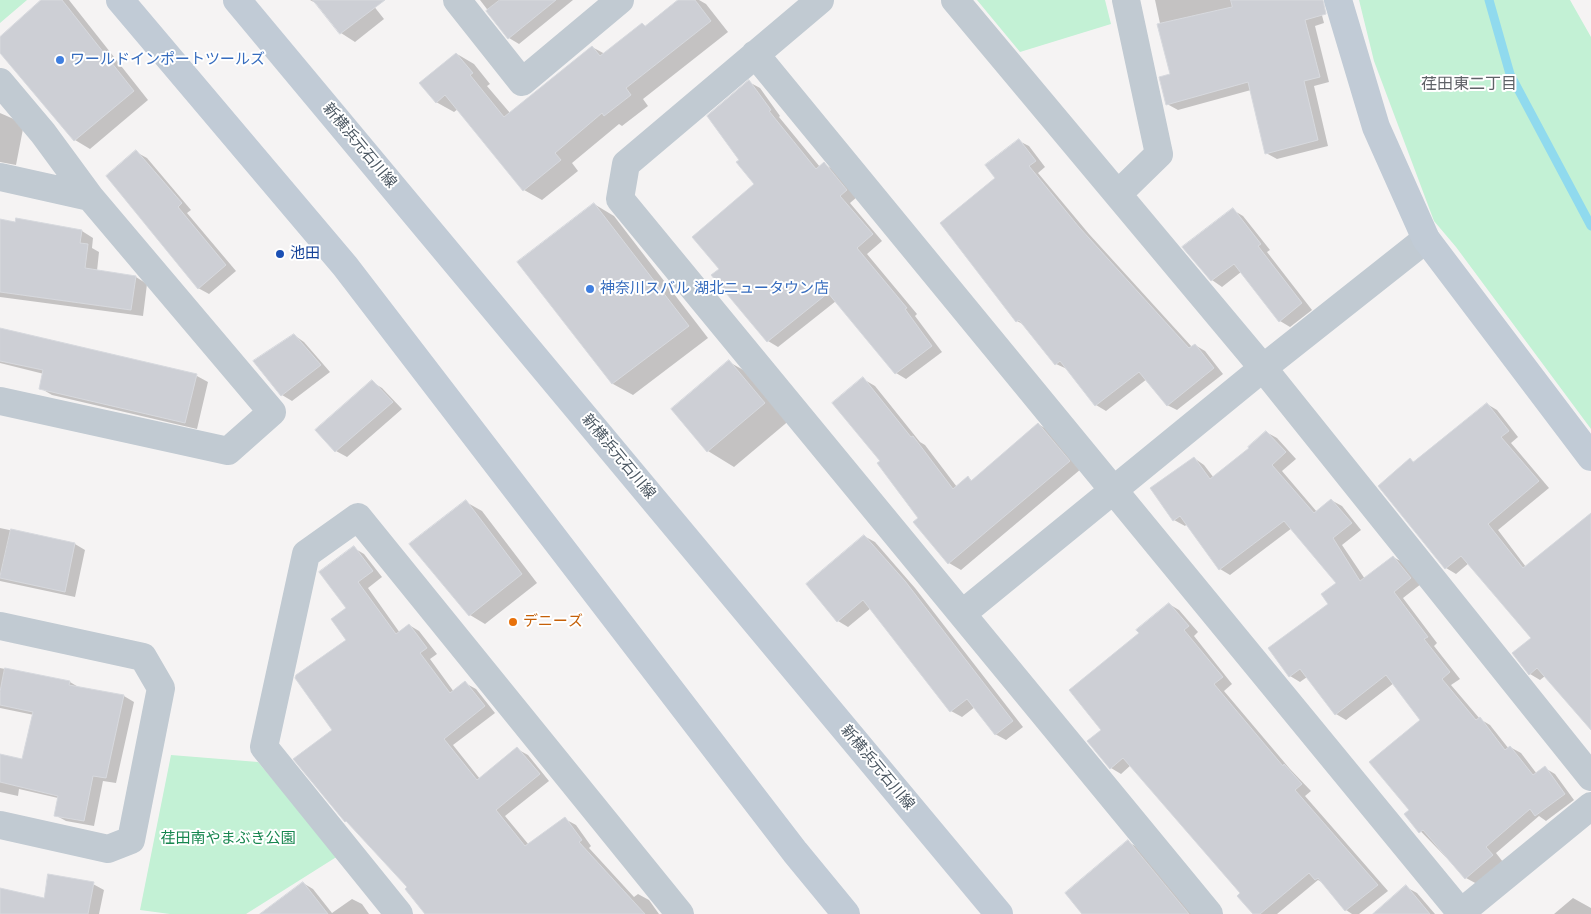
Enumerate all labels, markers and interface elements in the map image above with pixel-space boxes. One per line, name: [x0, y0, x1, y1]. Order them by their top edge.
place label: ワールドインポートツールズ: [70, 51, 265, 69]
marker: ワールドインポートツールズ: [54, 54, 66, 66]
district label: 荏田東二丁目: [1421, 75, 1517, 95]
street label: 新横浜元石川線: [318, 100, 400, 192]
place label: 池田: [290, 245, 320, 263]
marker: 池田: [274, 248, 286, 260]
place label: 神奈川スバル 湖北ニュータウン店: [600, 280, 829, 298]
marker: 神奈川スバル 湖北ニュータウン店: [584, 283, 596, 295]
street label: 新横浜元石川線: [577, 411, 659, 503]
place label: デニーズ: [523, 613, 583, 631]
marker: デニーズ: [507, 616, 519, 628]
street label: 新横浜元石川線: [836, 722, 918, 814]
park label: 荏田南やまぶき公園: [161, 830, 295, 848]

